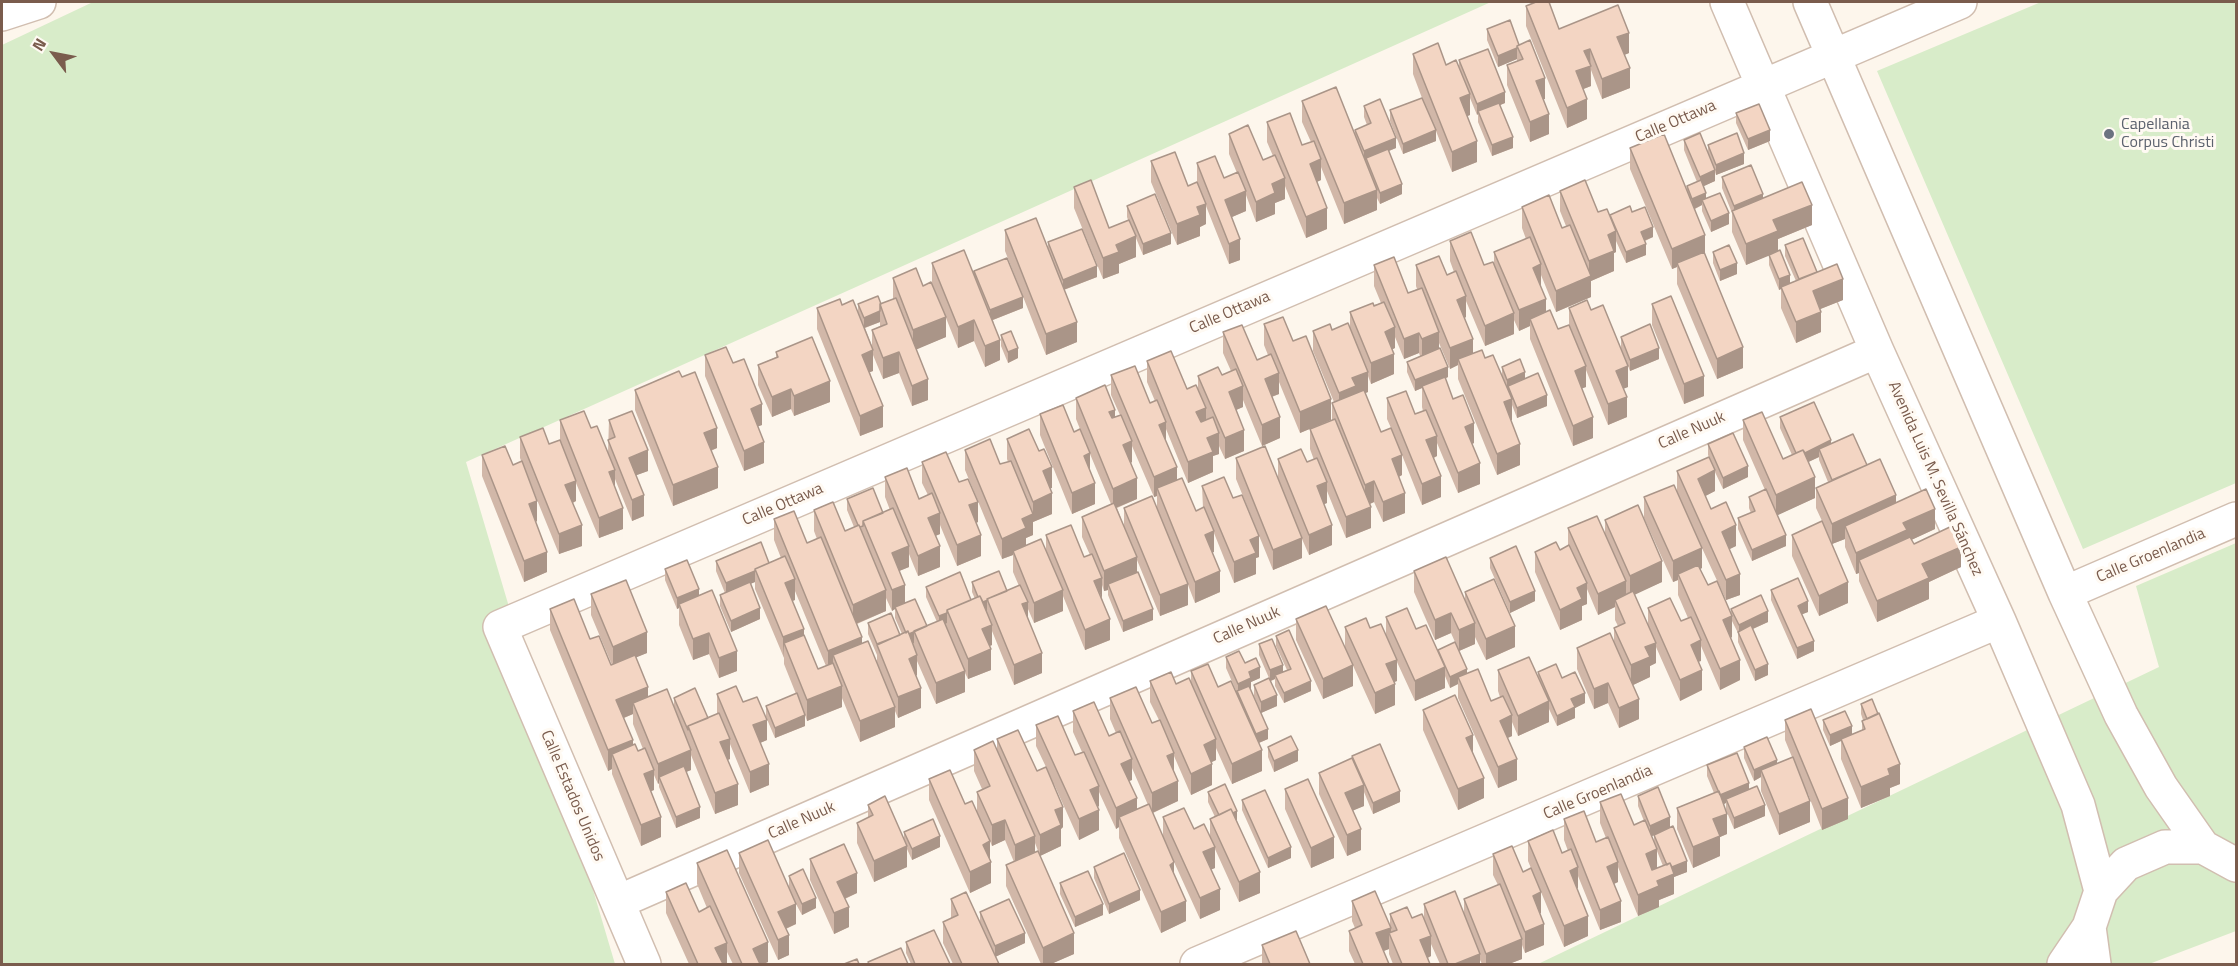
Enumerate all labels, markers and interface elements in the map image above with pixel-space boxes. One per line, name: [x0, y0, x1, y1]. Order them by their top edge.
north arrow: [24, 24, 84, 84]
text: N: [26, 33, 52, 56]
street label: Calle Ottawa: [1633, 96, 1719, 148]
place label: Capellania Corpus Christi: [2121, 115, 2214, 153]
marker: Capellania Corpus Christi: [2102, 127, 2116, 141]
street label: Calle Ottawa: [1187, 287, 1273, 339]
street label: Avenida Luis M. Sevilla Sánchez: [1883, 379, 1987, 579]
street label: Calle Nuuk: [1656, 408, 1728, 454]
street label: Calle Ottawa: [740, 479, 826, 531]
street label: Calle Groenlandia: [2094, 524, 2208, 588]
street label: Calle Nuuk: [1211, 603, 1283, 649]
street label: Calle Estados Unidos: [536, 728, 608, 864]
street label: Calle Groenlandia: [1541, 761, 1655, 825]
street label: Calle Nuuk: [766, 798, 838, 844]

